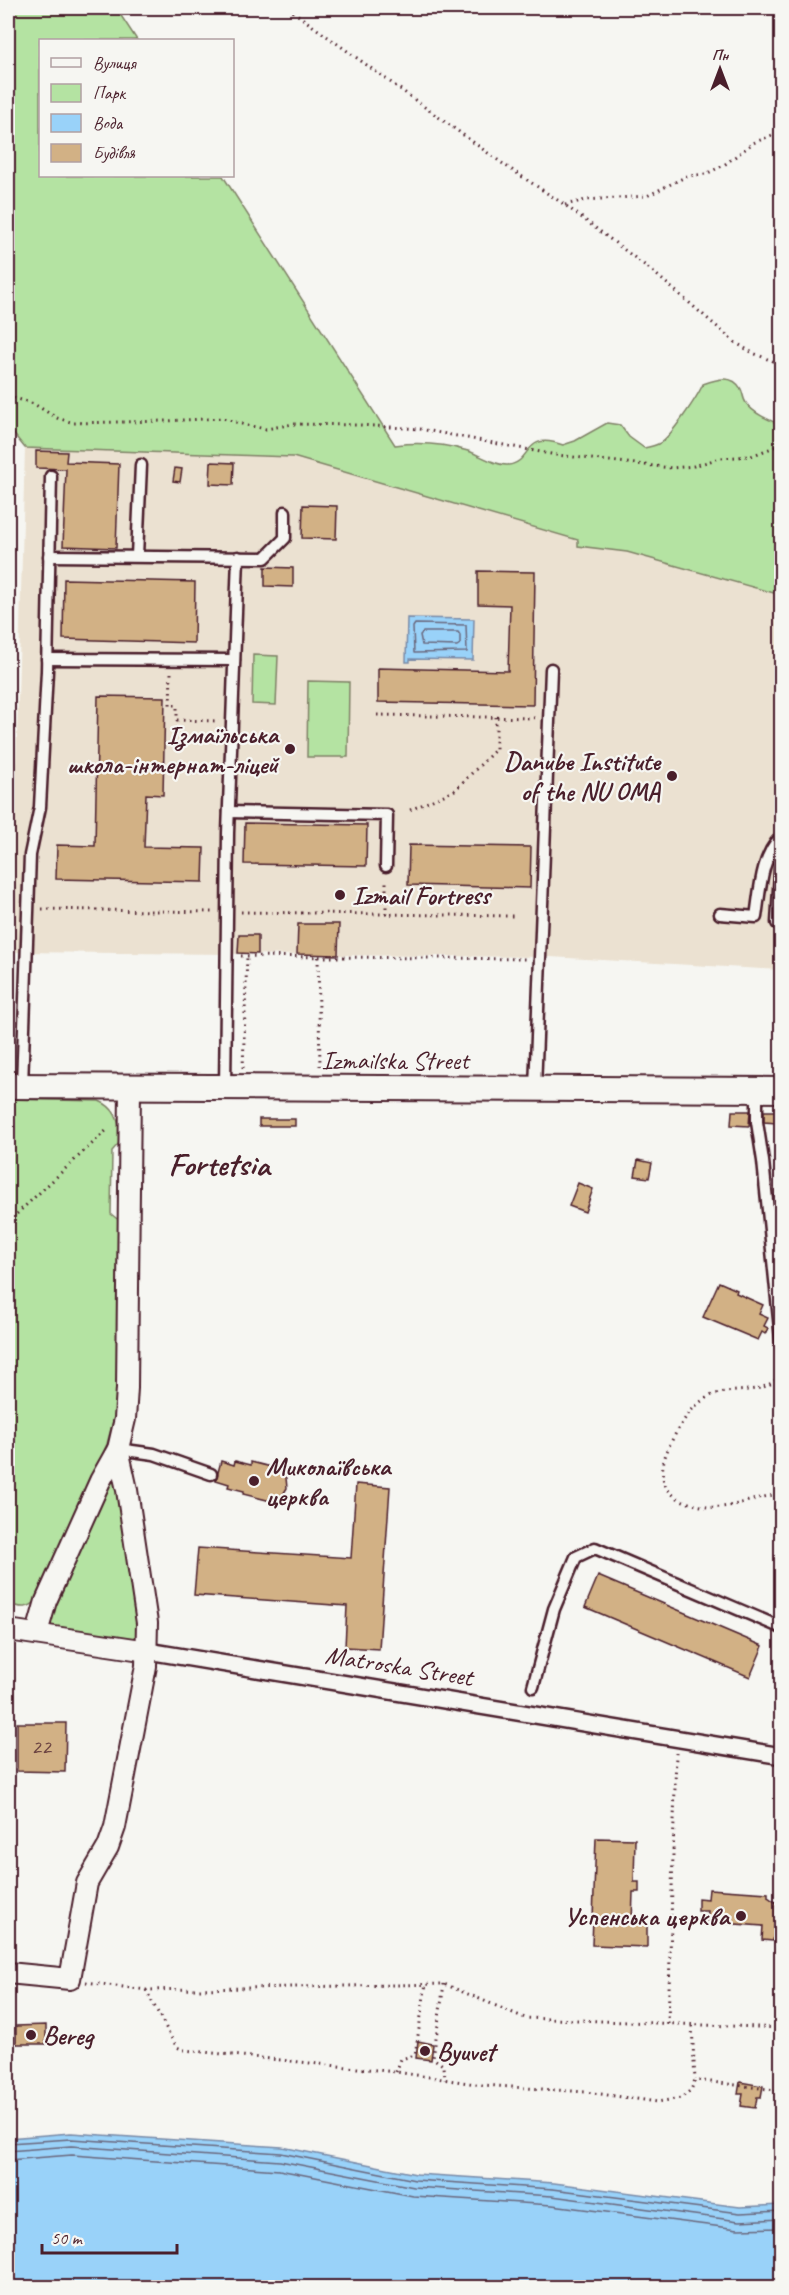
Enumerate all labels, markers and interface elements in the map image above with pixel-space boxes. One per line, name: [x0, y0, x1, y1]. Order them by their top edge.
legend: [39, 39, 234, 177]
north arrow: [690, 39, 750, 99]
text: Пн: [712, 45, 729, 65]
text: Вулиця: [93, 52, 137, 74]
text: Парк: [93, 82, 127, 104]
text: Вода: [93, 112, 124, 134]
text: Будівля: [93, 142, 136, 164]
place label: Ізмаїльська школа-інтернат-ліцей: [67, 718, 280, 781]
marker: Ізмаїльська школа-інтернат-ліцей: [283, 742, 297, 756]
place label: Danube Institute of the NU OMA: [504, 745, 662, 808]
marker: Danube Institute of the NU OMA: [665, 769, 679, 783]
place label: Izmail Fortress: [352, 879, 493, 912]
marker: Izmail Fortress: [333, 888, 347, 902]
street label: Izmailska Street: [321, 1044, 471, 1077]
district label: Fortetsia: [169, 1144, 272, 1185]
place label: Миколаївська церква: [266, 1450, 393, 1513]
marker: Миколаївська церква: [247, 1474, 261, 1488]
street label: Matroska Street: [323, 1638, 477, 1694]
house number: 22: [31, 1733, 53, 1761]
place label: Успенська церква: [564, 1900, 731, 1933]
marker: Успенська церква: [734, 1909, 748, 1923]
place label: Bereg: [43, 2019, 95, 2052]
marker: Bereg: [24, 2028, 38, 2042]
place label: Byuvet: [437, 2035, 499, 2068]
marker: Byuvet: [418, 2044, 432, 2058]
scale bar: [42, 2217, 177, 2255]
text: 50 m: [51, 2227, 84, 2249]

